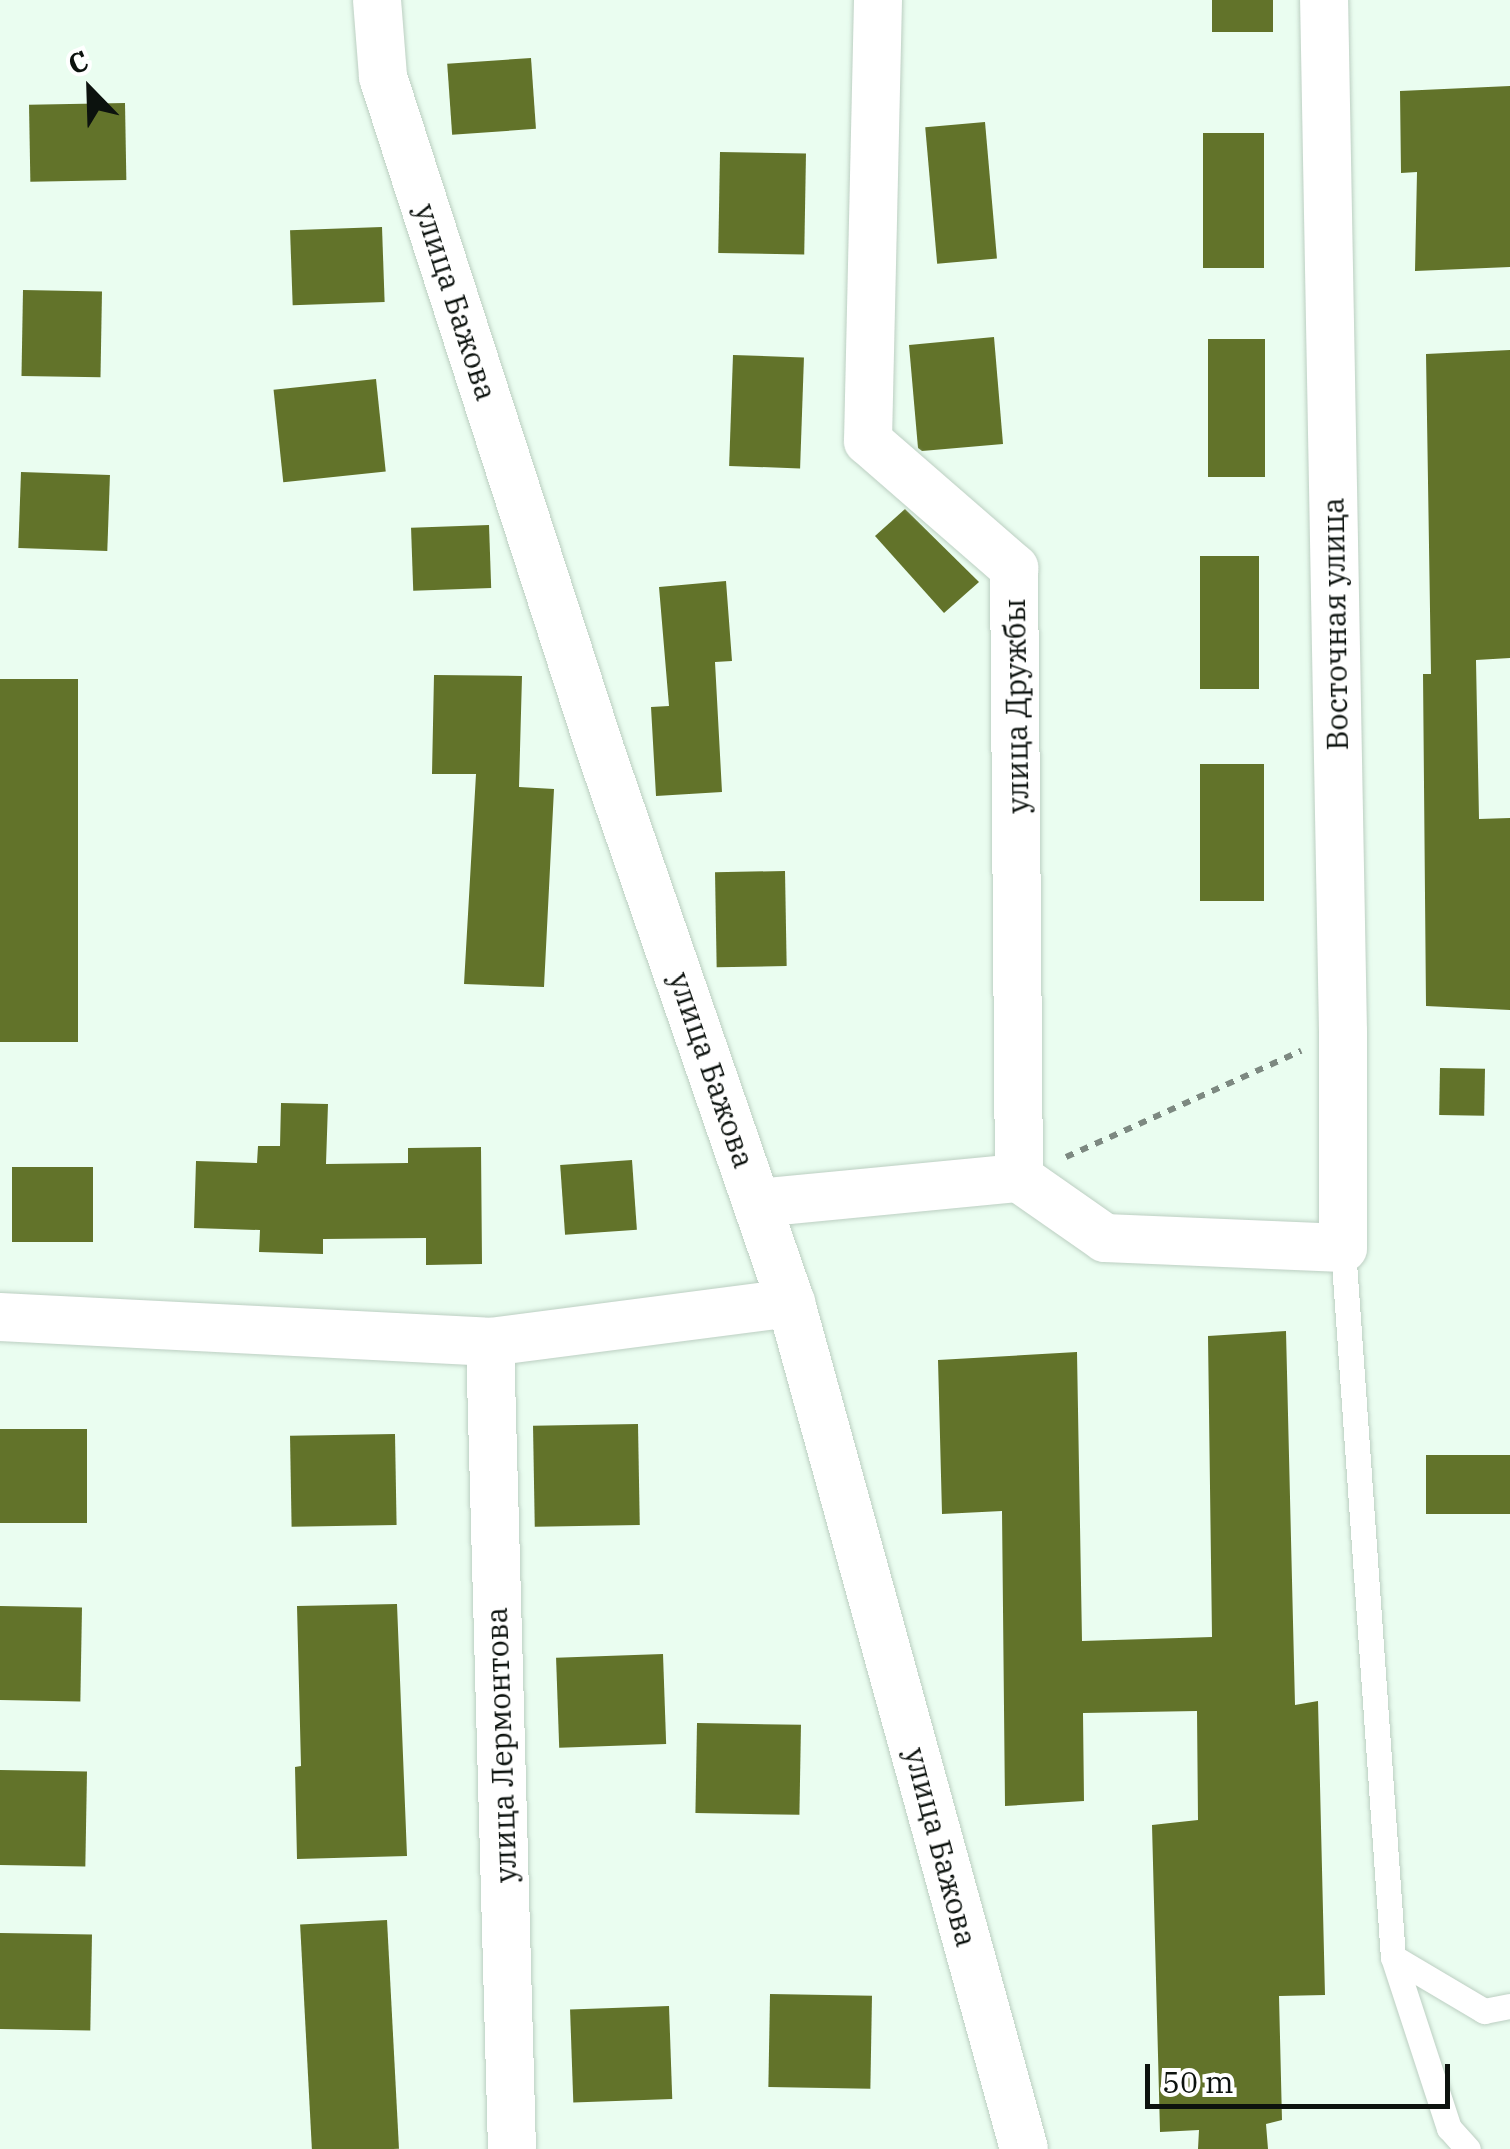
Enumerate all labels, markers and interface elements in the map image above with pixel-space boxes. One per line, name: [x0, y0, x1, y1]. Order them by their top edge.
north arrow: [40, 40, 140, 140]
text: С: [62, 41, 94, 83]
street label: улица Бажова: [407, 199, 505, 405]
street label: Восточная улица: [1315, 497, 1355, 751]
street label: улица Дружбы: [996, 598, 1036, 814]
street label: улица Бажова: [662, 967, 762, 1173]
street label: улица Лермонтова: [478, 1607, 524, 1883]
street label: улица Бажова: [897, 1744, 985, 1950]
scale bar: [1150, 2044, 1455, 2106]
text: 50 m: [1162, 2062, 1234, 2101]

